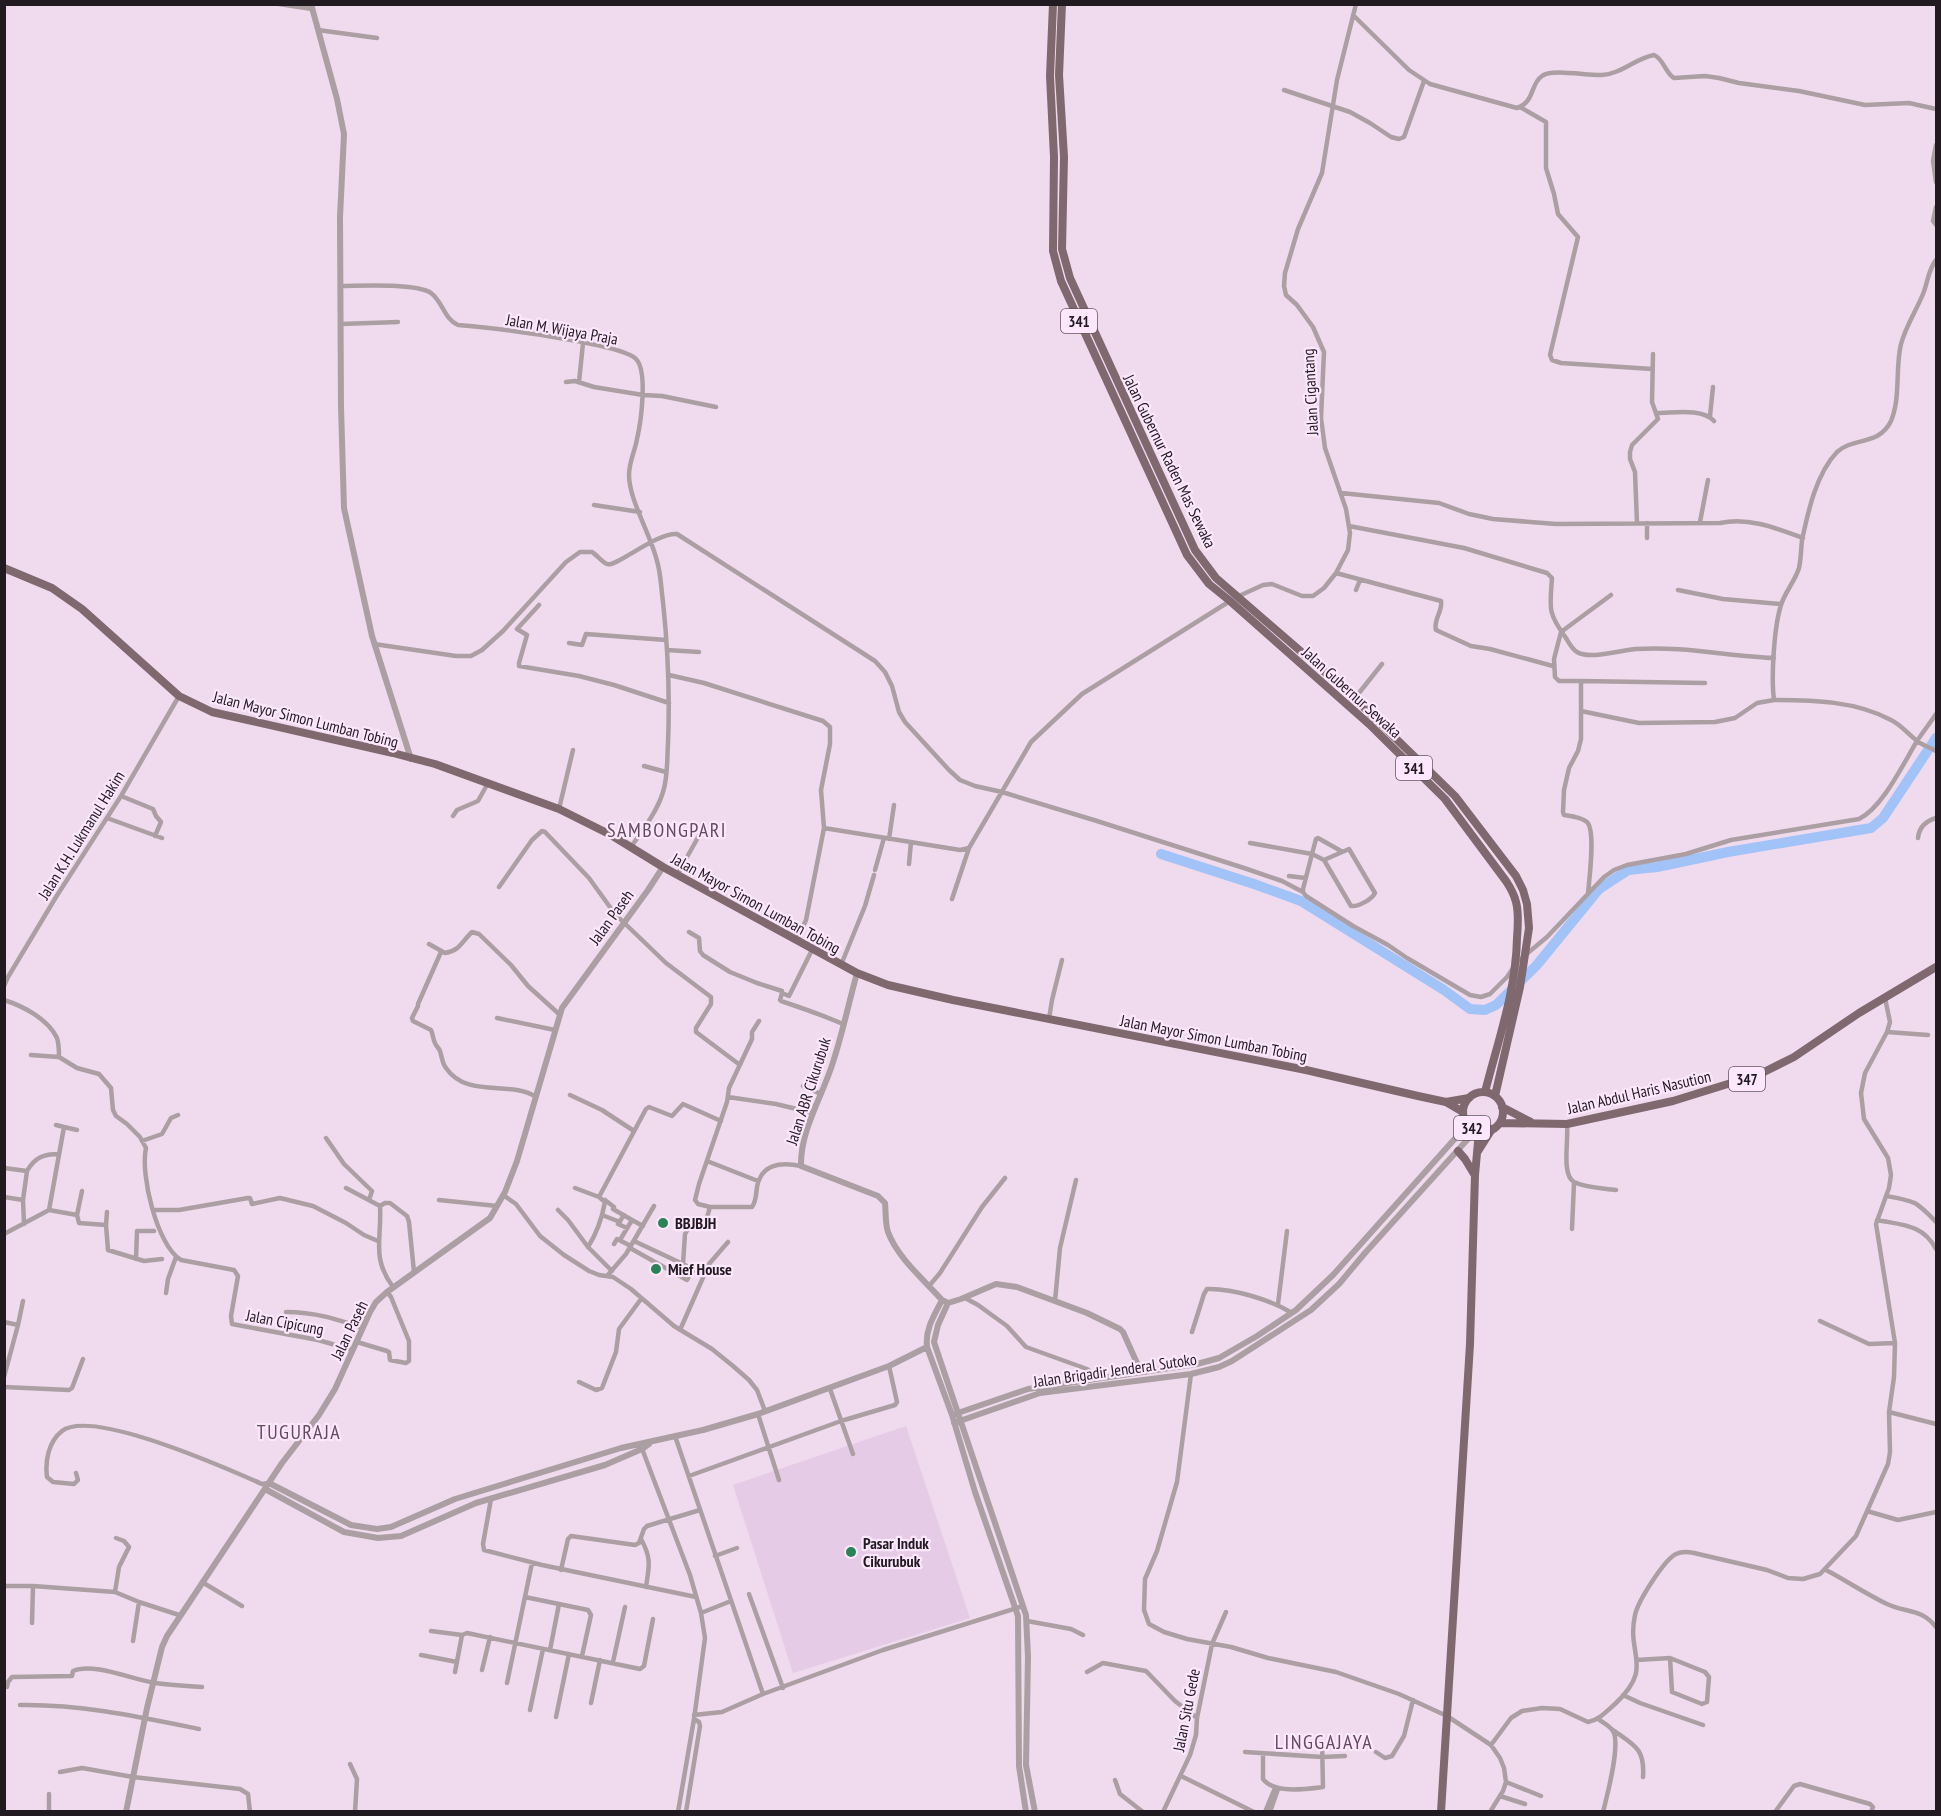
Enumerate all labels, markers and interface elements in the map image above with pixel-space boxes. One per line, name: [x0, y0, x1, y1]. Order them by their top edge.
street label: Jalan M. Wijaya Praja: [504, 309, 619, 349]
road number: 341: [1061, 309, 1097, 333]
street label: Jalan Cigantang: [1298, 348, 1322, 437]
street label: Jalan Gubernur Raden Mas Sewaka: [1119, 370, 1221, 551]
street label: Jalan Gubernur Sewaka: [1297, 641, 1406, 742]
street label: Jalan Mayor Simon Lumban Tobing: [210, 686, 401, 752]
road number: 341: [1396, 756, 1432, 780]
street label: Jalan K.H. Lukmanul Hakim: [33, 767, 129, 904]
district label: SAMBONGPARI: [607, 817, 727, 843]
street label: Jalan Mayor Simon Lumban Tobing: [667, 848, 844, 958]
street label: Jalan Paseh: [584, 886, 638, 949]
street label: Jalan Mayor Simon Lumban Tobing: [1118, 1010, 1309, 1066]
street label: Jalan ABR Cikurubuk: [781, 1034, 835, 1148]
street label: Jalan Abdul Haris Nasution: [1564, 1066, 1713, 1118]
road number: 347: [1729, 1067, 1765, 1091]
road number: 342: [1454, 1116, 1490, 1140]
place label: BBJBJH: [675, 1213, 716, 1233]
marker: BBJBJH: [656, 1216, 670, 1230]
place label: Mief House: [668, 1259, 732, 1279]
marker: Mief House: [649, 1262, 663, 1276]
street label: Jalan Paseh: [326, 1297, 372, 1364]
street label: Jalan Cipicung: [244, 1304, 325, 1339]
street label: Jalan Brigadir Jenderal Sutoko: [1031, 1349, 1198, 1391]
district label: TUGURAJA: [257, 1419, 341, 1445]
place label: Pasar Induk Cikurubuk: [863, 1533, 929, 1571]
marker: Pasar Induk Cikurubuk: [844, 1545, 858, 1559]
street label: Jalan Situ Gede: [1168, 1667, 1204, 1754]
district label: LINGGAJAYA: [1275, 1729, 1373, 1755]

